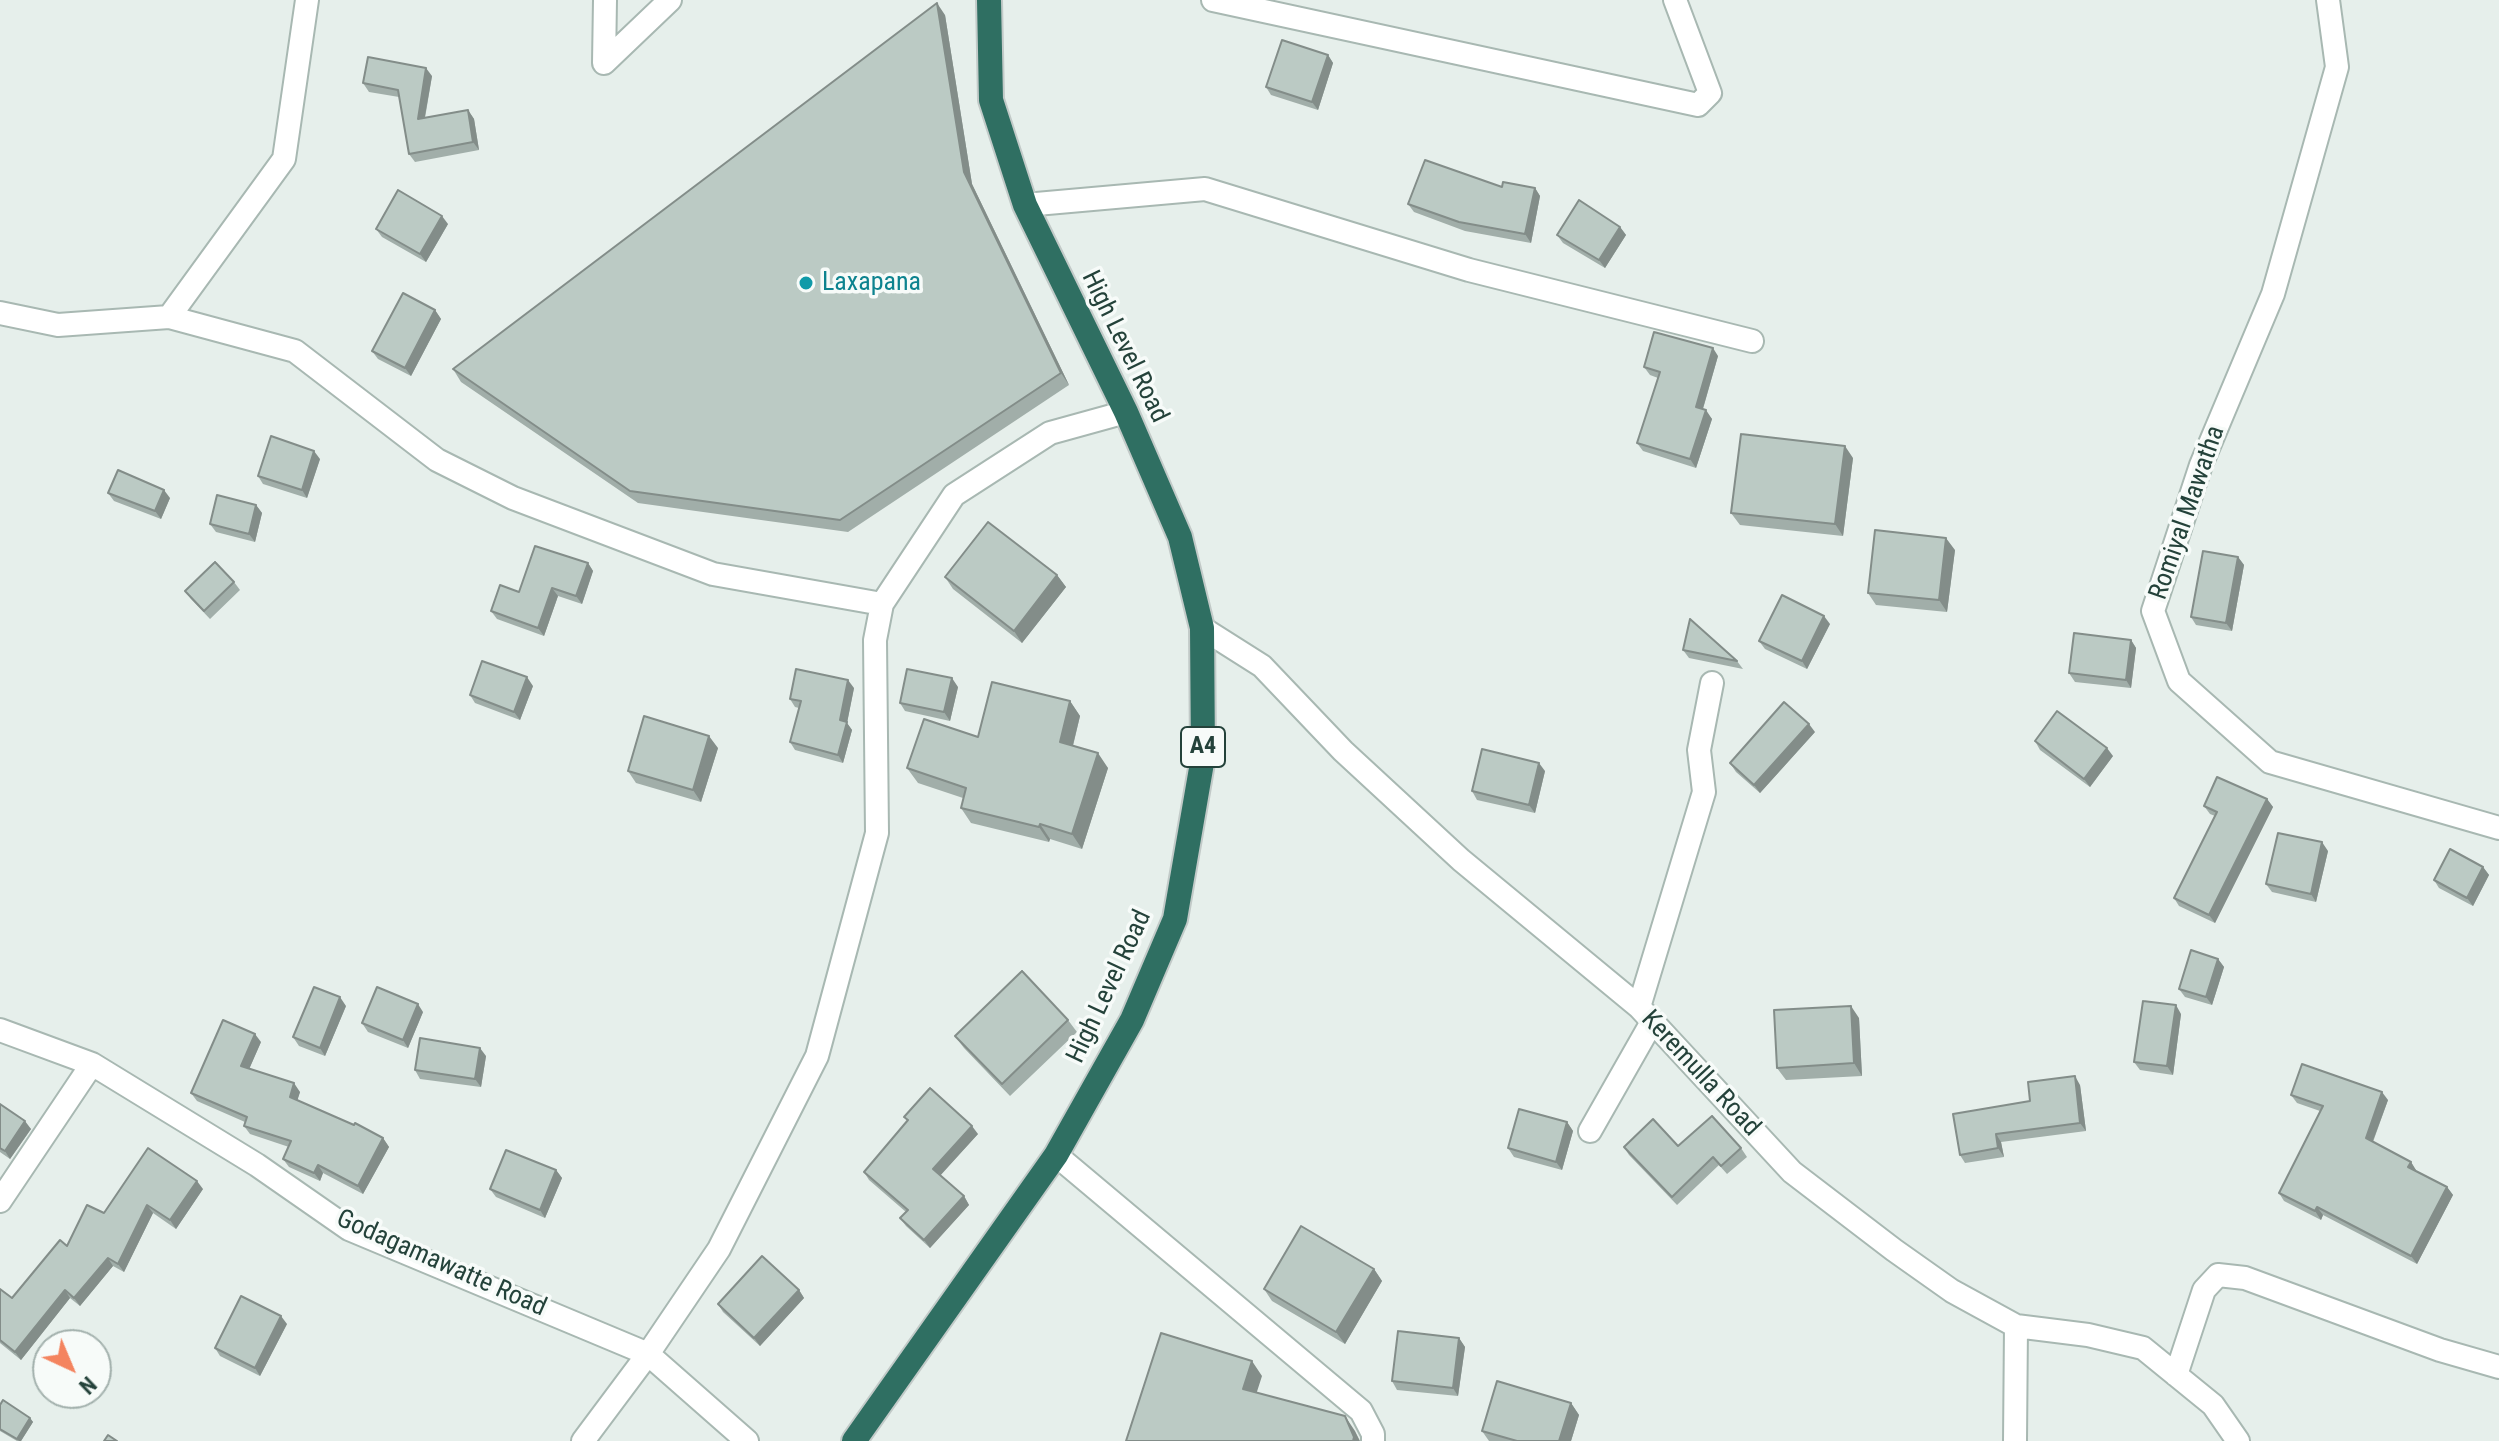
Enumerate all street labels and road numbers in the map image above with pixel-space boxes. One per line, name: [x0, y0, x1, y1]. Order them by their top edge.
street label: High Level Road: [1074, 266, 1174, 428]
street label: Romiyal Mawatha: [2144, 422, 2232, 604]
road number: A4: [1181, 727, 1225, 767]
street label: High Level Road: [1061, 906, 1159, 1068]
street label: Keremulla Road: [1634, 1005, 1766, 1143]
street label: Godagamawatte Road: [331, 1204, 551, 1324]

